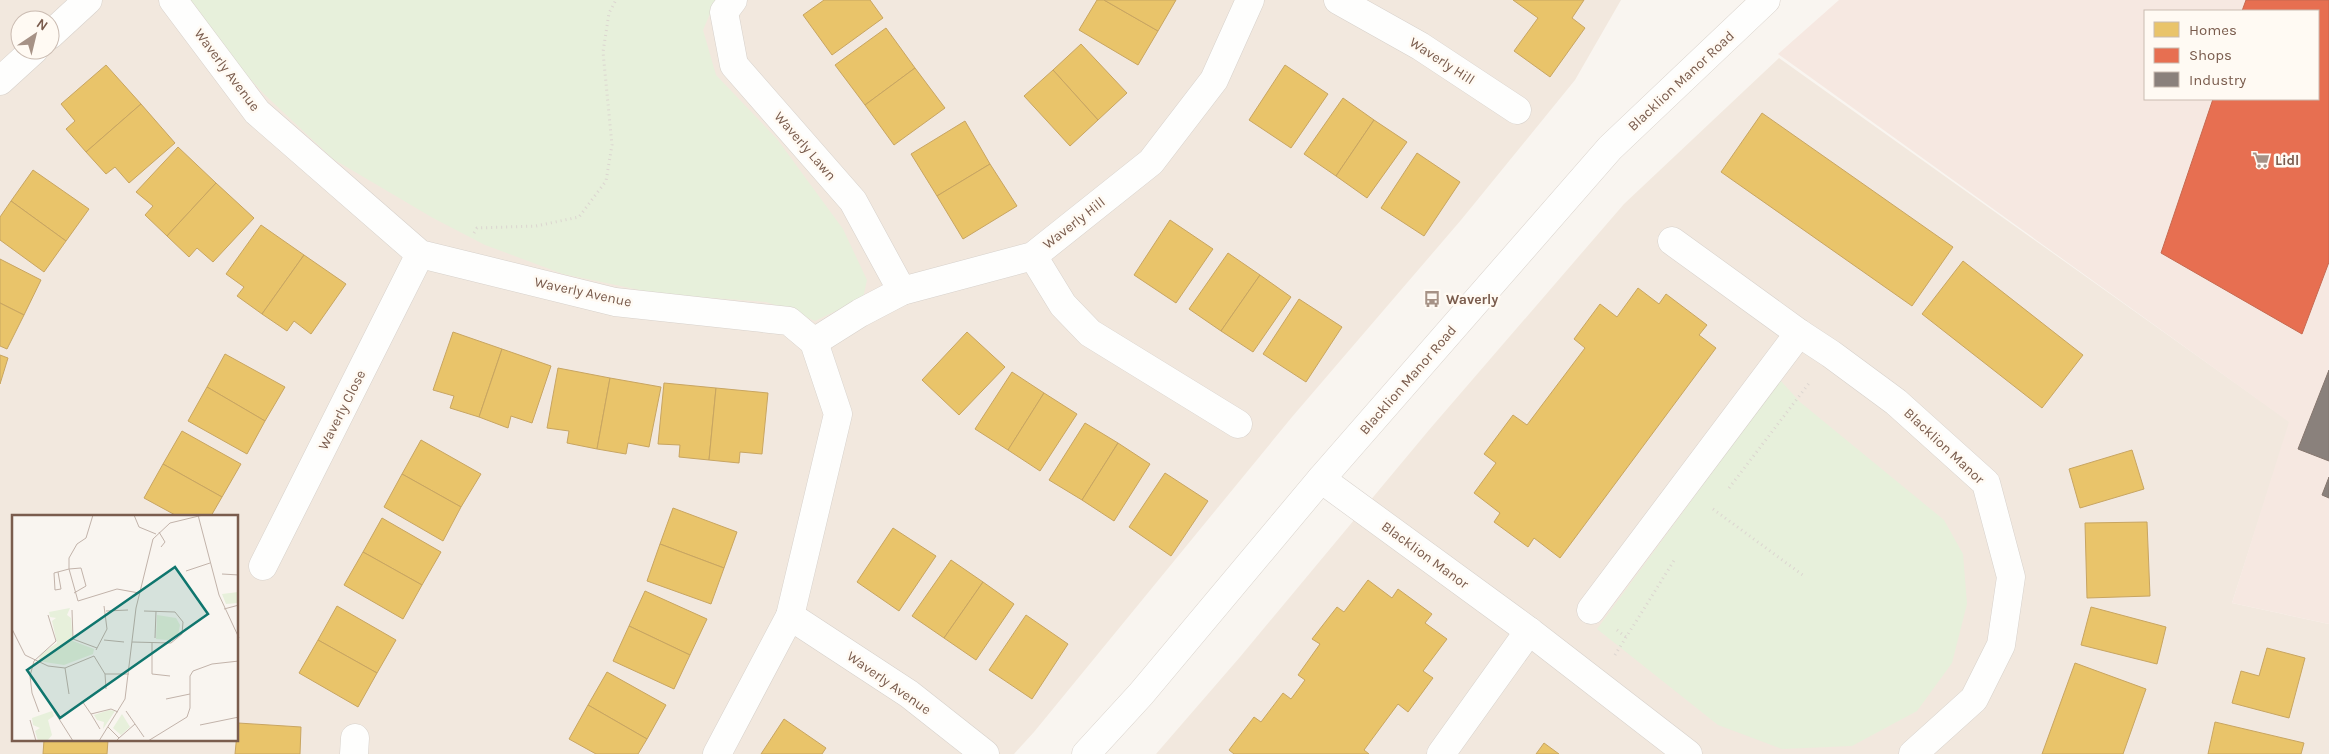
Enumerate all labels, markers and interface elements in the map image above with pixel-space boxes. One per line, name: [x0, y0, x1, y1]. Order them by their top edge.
north arrow: [10, 10, 60, 60]
legend: [2144, 10, 2319, 100]
text: N: [33, 15, 51, 35]
text: Homes: [2189, 21, 2237, 39]
street label: Waverly Avenue: [190, 25, 264, 115]
street label: Blacklion Manor Road: [1624, 27, 1738, 135]
street label: Waverly Hill: [1406, 34, 1478, 88]
text: Shops: [2189, 46, 2232, 64]
text: Industry: [2189, 71, 2246, 89]
street label: Waverly Lawn: [770, 108, 840, 184]
supermarket icon: Lidl: [2251, 150, 2271, 170]
place label: Lidl: [2275, 152, 2299, 169]
street label: Waverly Hill: [1040, 193, 1108, 253]
street label: Waverly Avenue: [533, 273, 633, 311]
bus stop icon: Waverly: [1422, 289, 1442, 309]
place label: Waverly: [1446, 291, 1498, 308]
street label: Blacklion Manor Road: [1356, 322, 1460, 438]
street label: Waverly Close: [315, 367, 369, 453]
street label: Blacklion Manor: [1900, 404, 1988, 488]
inset map: [12, 515, 239, 742]
street label: Blacklion Manor: [1378, 518, 1473, 593]
street label: Waverly Avenue: [844, 648, 934, 718]

